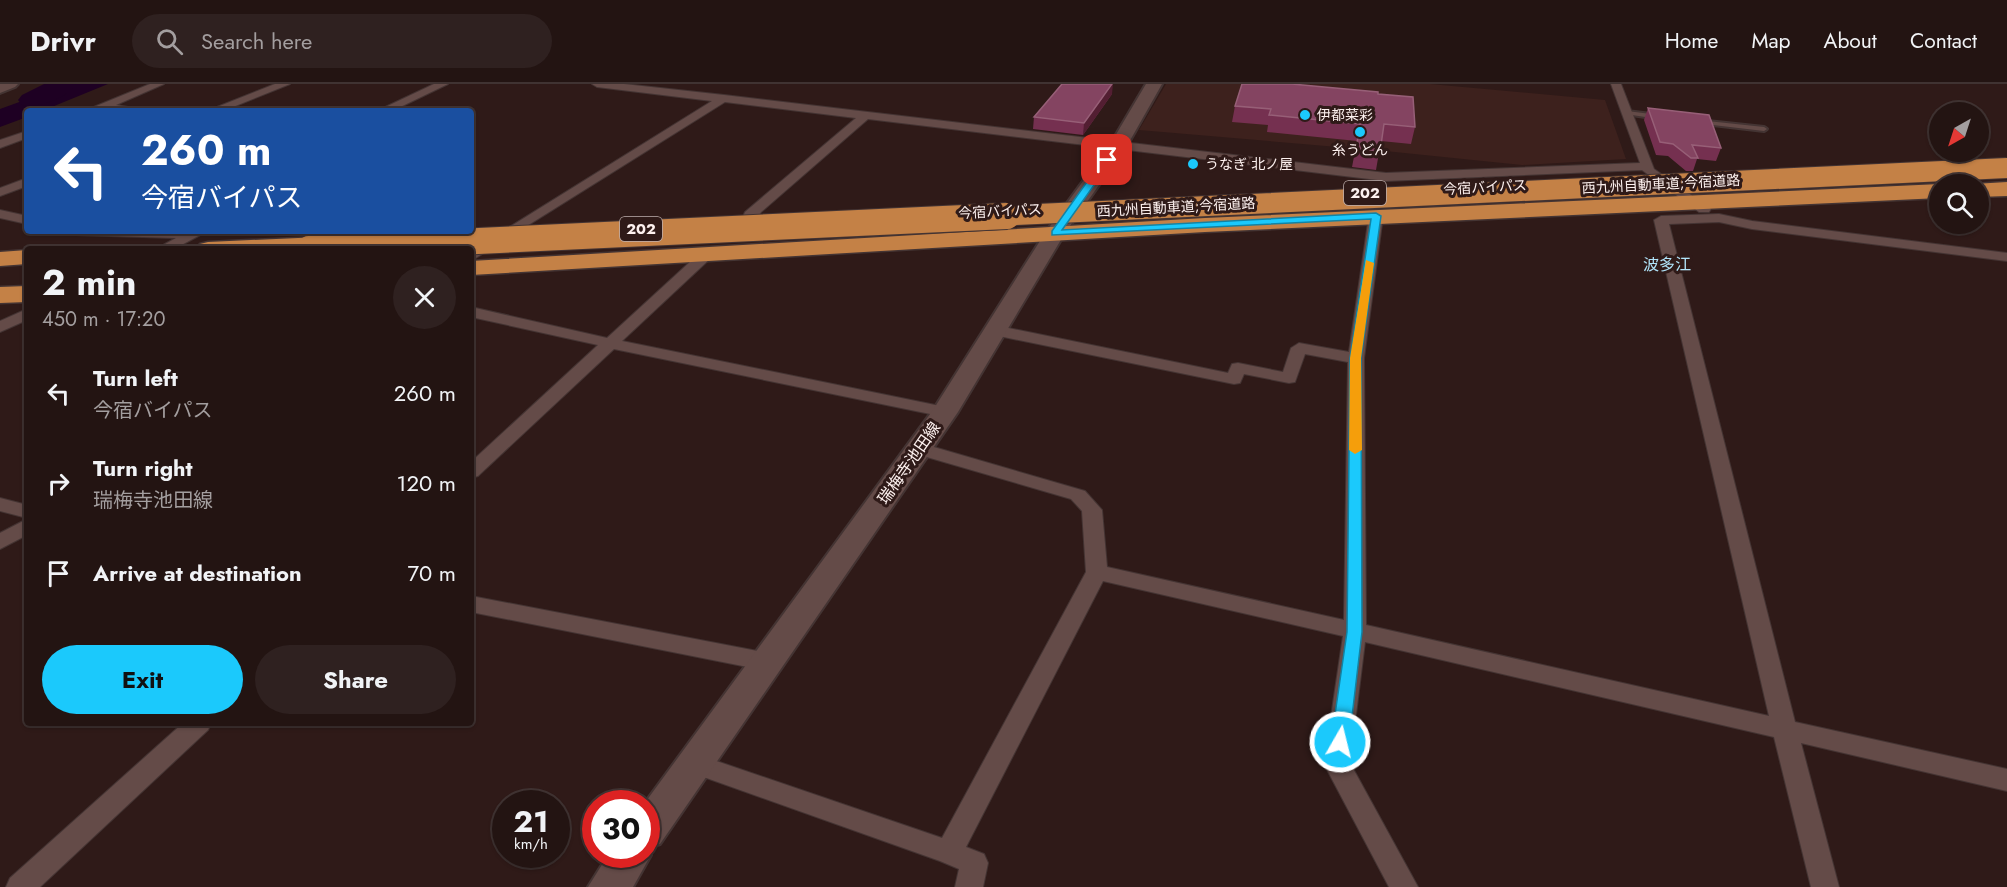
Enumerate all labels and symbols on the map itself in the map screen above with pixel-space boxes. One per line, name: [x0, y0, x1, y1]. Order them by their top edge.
north arrow: [1929, 102, 1989, 162]
place label: 伊都菜彩: [1317, 105, 1373, 125]
marker: 伊都菜彩: [1298, 108, 1312, 122]
marker: 糸うどん: [1353, 125, 1367, 139]
pin: [1081, 134, 1132, 185]
place label: 糸うどん: [1332, 140, 1388, 160]
place label: うなぎ 北ノ屋: [1205, 154, 1293, 174]
marker: うなぎ 北ノ屋: [1186, 157, 1200, 171]
street label: 西九州自動車道;今宿道路: [1581, 170, 1741, 198]
street label: 今宿バイパス: [1443, 175, 1527, 199]
road number: 202: [1344, 181, 1386, 205]
street label: 西九州自動車道;今宿道路: [1096, 193, 1256, 221]
street label: 今宿バイパス: [958, 199, 1042, 223]
road number: 202: [620, 217, 662, 241]
district label: 波多江: [1643, 253, 1691, 276]
street label: 瑞梅寺池田線: [872, 417, 946, 509]
position arrow: [1308, 710, 1372, 774]
speed limit sign: 30: [582, 790, 660, 868]

